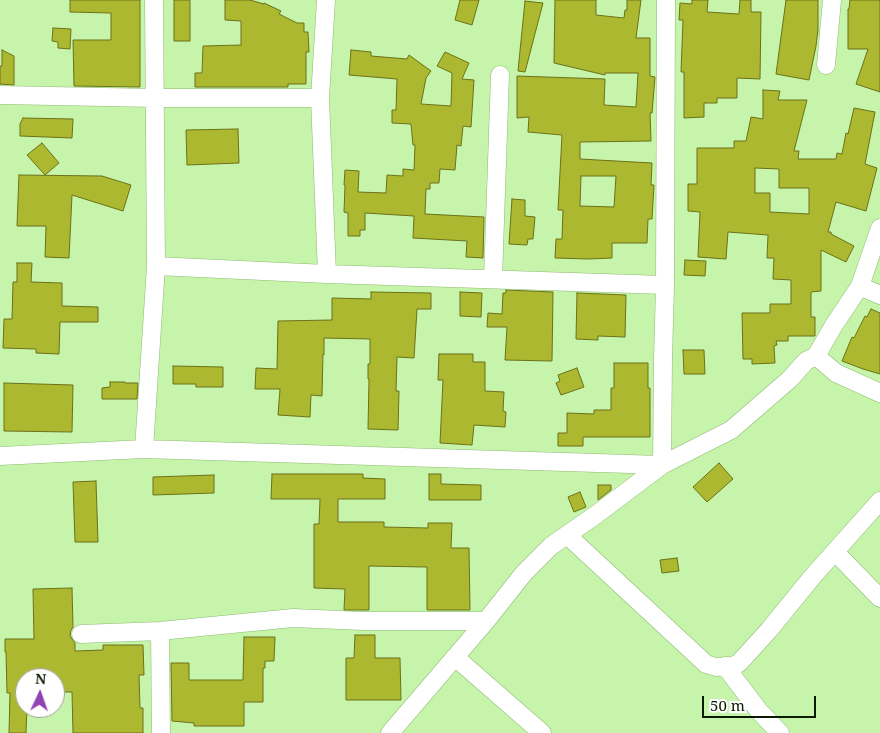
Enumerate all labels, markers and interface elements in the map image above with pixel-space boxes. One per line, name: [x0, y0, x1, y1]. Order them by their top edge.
north arrow: [15, 668, 65, 718]
text: N: [35, 669, 47, 688]
scale bar: [705, 686, 819, 718]
text: 50 m: [710, 695, 745, 715]

